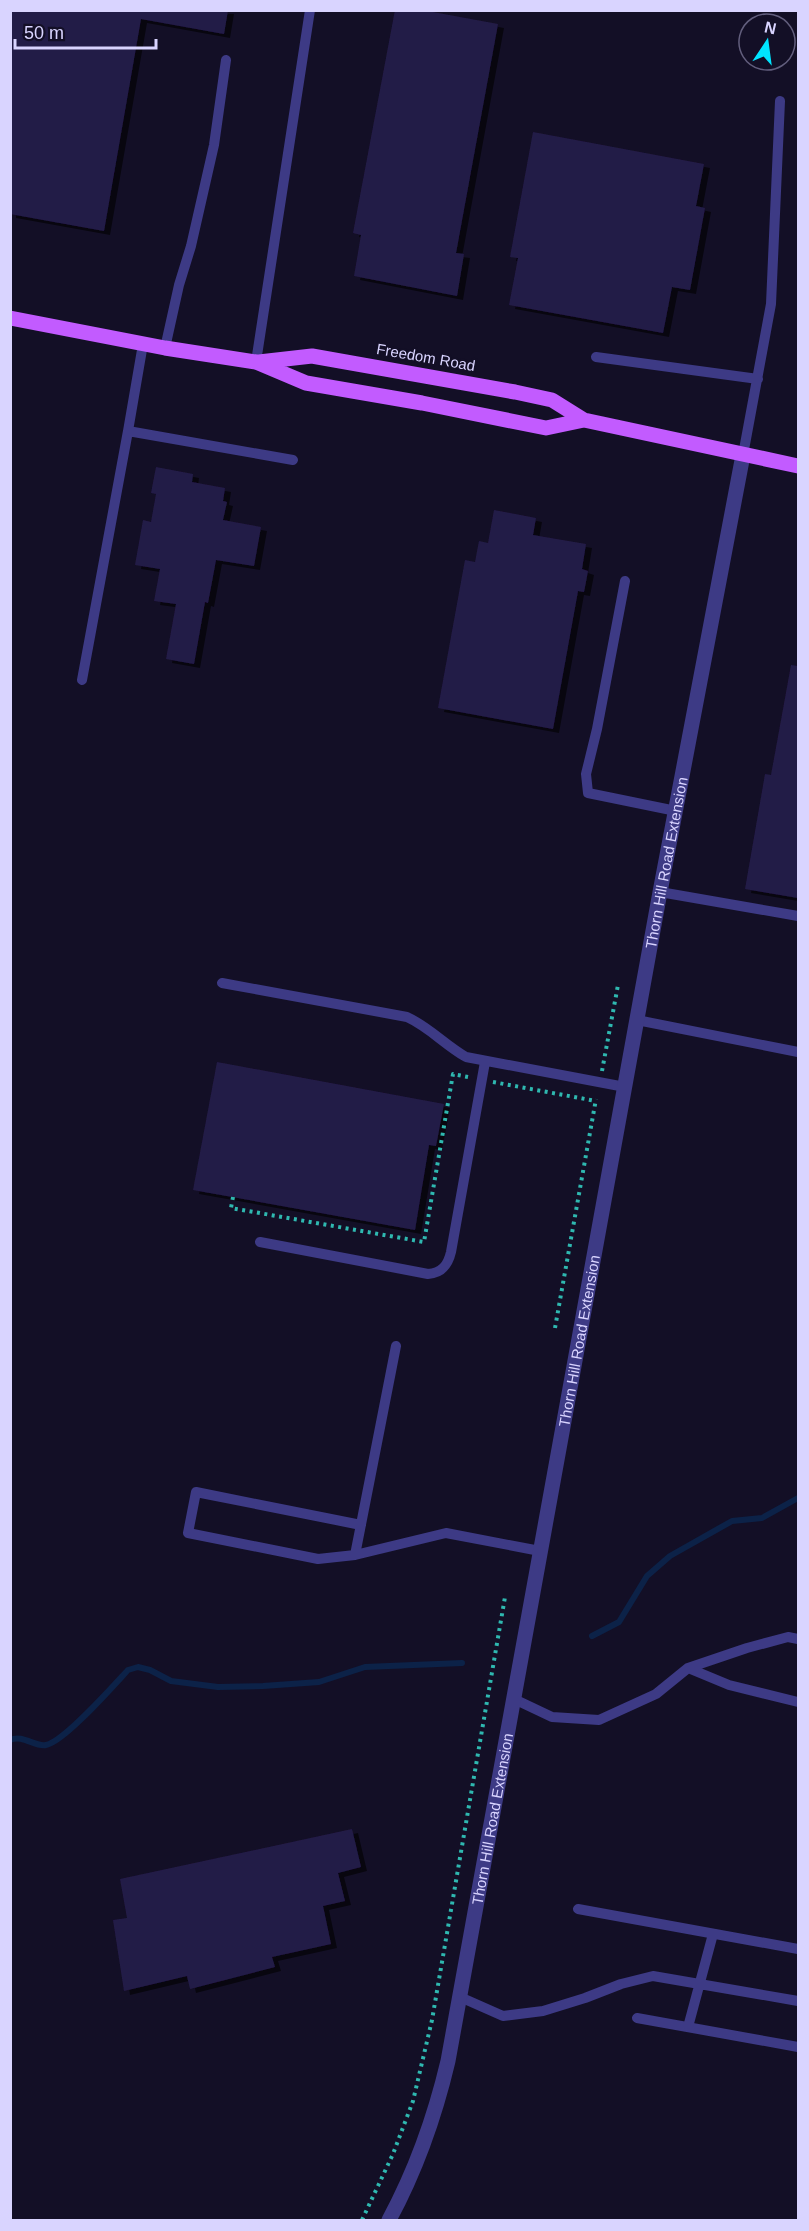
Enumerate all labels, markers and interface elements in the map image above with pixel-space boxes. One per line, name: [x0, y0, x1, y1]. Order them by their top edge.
scale bar: [15, 12, 156, 50]
north arrow: [737, 12, 797, 72]
text: N: [763, 18, 778, 37]
text: 50 m: [24, 23, 64, 43]
street label: Freedom Road: [375, 340, 477, 374]
street label: Thorn Hill Road Extension: [641, 775, 690, 950]
street label: Thorn Hill Road Extension: [555, 1253, 603, 1428]
street label: Thorn Hill Road Extension: [468, 1732, 516, 1906]

